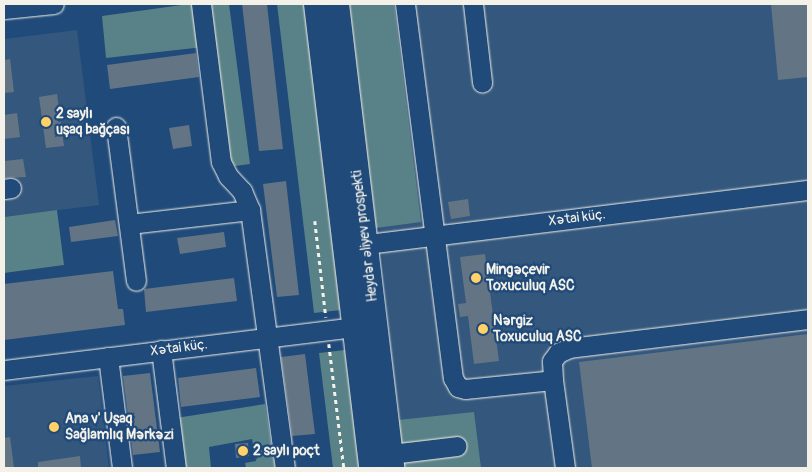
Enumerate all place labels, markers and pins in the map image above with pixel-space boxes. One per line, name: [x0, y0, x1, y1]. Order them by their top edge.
place label: 2 saylı uşaq bağçası: [56, 106, 130, 138]
marker: 2 saylı uşaq bağçası: [40, 116, 52, 128]
place label: Mingəçevir Toxuculuq ASC: [486, 262, 575, 294]
marker: Mingəçevir Toxuculuq ASC: [470, 272, 482, 284]
place label: Nərgiz Toxuculuq ASC: [493, 313, 582, 346]
marker: Nərgiz Toxuculuq ASC: [477, 323, 489, 335]
place label: Ana v' Uşaq Sağlamlıq Mərkəzi: [65, 411, 173, 444]
marker: Ana v' Uşaq Sağlamlıq Mərkəzi: [47, 420, 61, 434]
place label: 2 saylı poçt: [253, 443, 320, 459]
marker: 2 saylı poçt: [237, 445, 249, 457]

